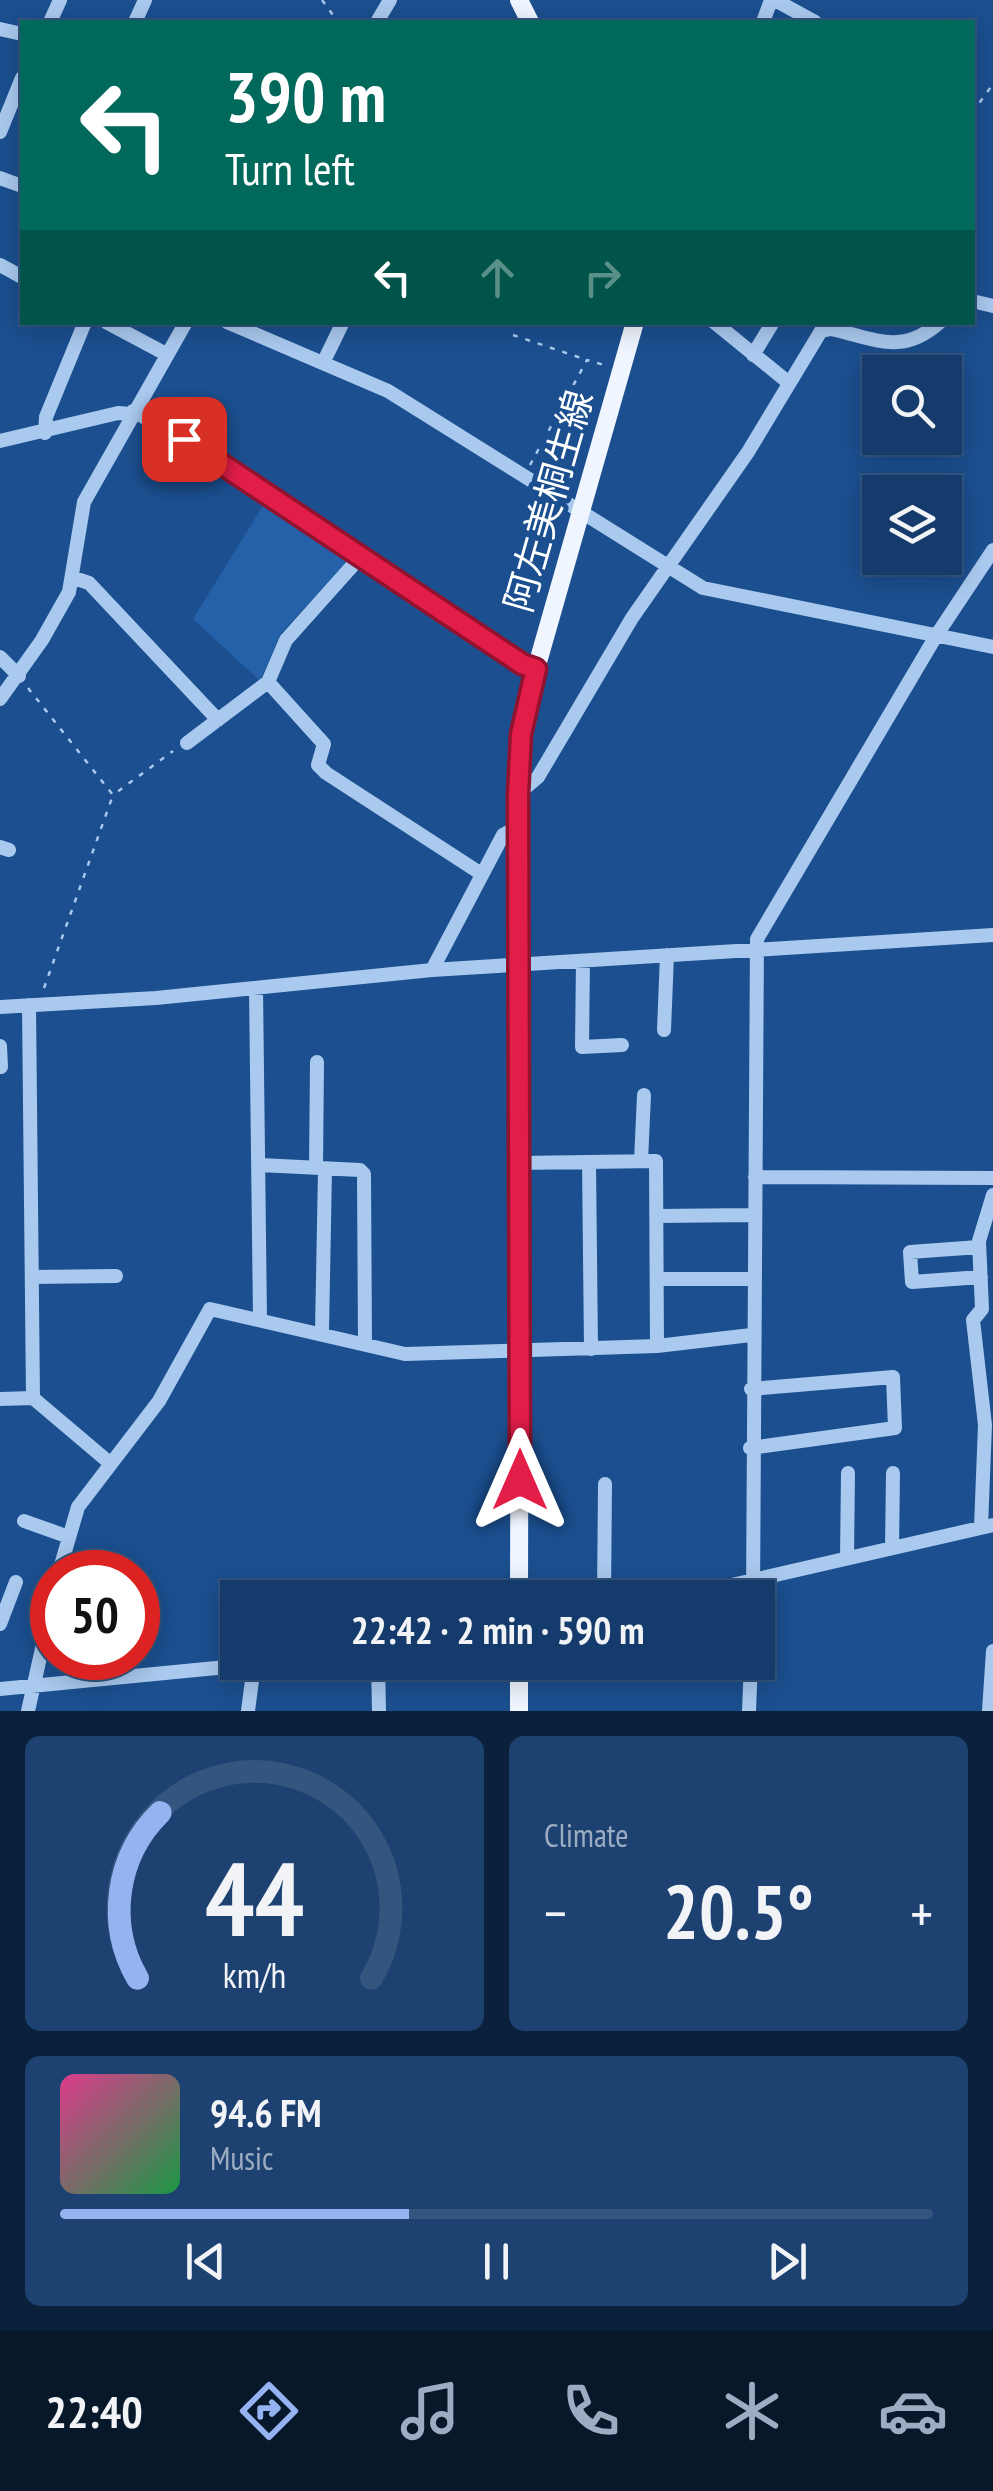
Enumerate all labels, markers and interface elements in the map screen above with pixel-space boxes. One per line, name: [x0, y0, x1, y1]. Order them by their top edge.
text: 390 m: [225, 51, 386, 141]
icon: left: [60, 60, 190, 190]
text: Turn left: [225, 139, 355, 197]
icon: left: [365, 250, 420, 305]
icon: ahead: [470, 250, 525, 305]
icon: right: [575, 250, 630, 305]
map controls: [862, 355, 962, 575]
button: search: [862, 355, 962, 455]
street label: 阿左美桐生線: [493, 384, 603, 617]
pin: [142, 397, 227, 482]
icon: arrive: [157, 412, 212, 467]
button: layers: [862, 475, 962, 575]
position arrow: [468, 1428, 572, 1532]
speed limit sign: 50: [30, 1550, 160, 1680]
text: 22:42 · 2 min · 590 m: [351, 1605, 644, 1654]
text: Climate: [544, 1814, 628, 1856]
text: 44: [205, 1830, 304, 1965]
text: 20.5°: [663, 1863, 814, 1960]
text: −: [544, 1877, 567, 1948]
text: +: [910, 1877, 933, 1948]
text: km/h: [223, 1952, 286, 1998]
text: 94.6 FM: [210, 2088, 322, 2137]
text: Music: [210, 2137, 273, 2179]
icon: previous: [178, 2234, 233, 2289]
icon: pause: [469, 2234, 524, 2289]
icon: next: [760, 2234, 815, 2289]
icon: directions: [234, 2376, 304, 2446]
icon: music: [395, 2376, 465, 2446]
icon: phone: [556, 2376, 626, 2446]
icon: climate: [717, 2376, 787, 2446]
icon: car: [878, 2376, 948, 2446]
text: 22:40: [45, 2382, 143, 2440]

